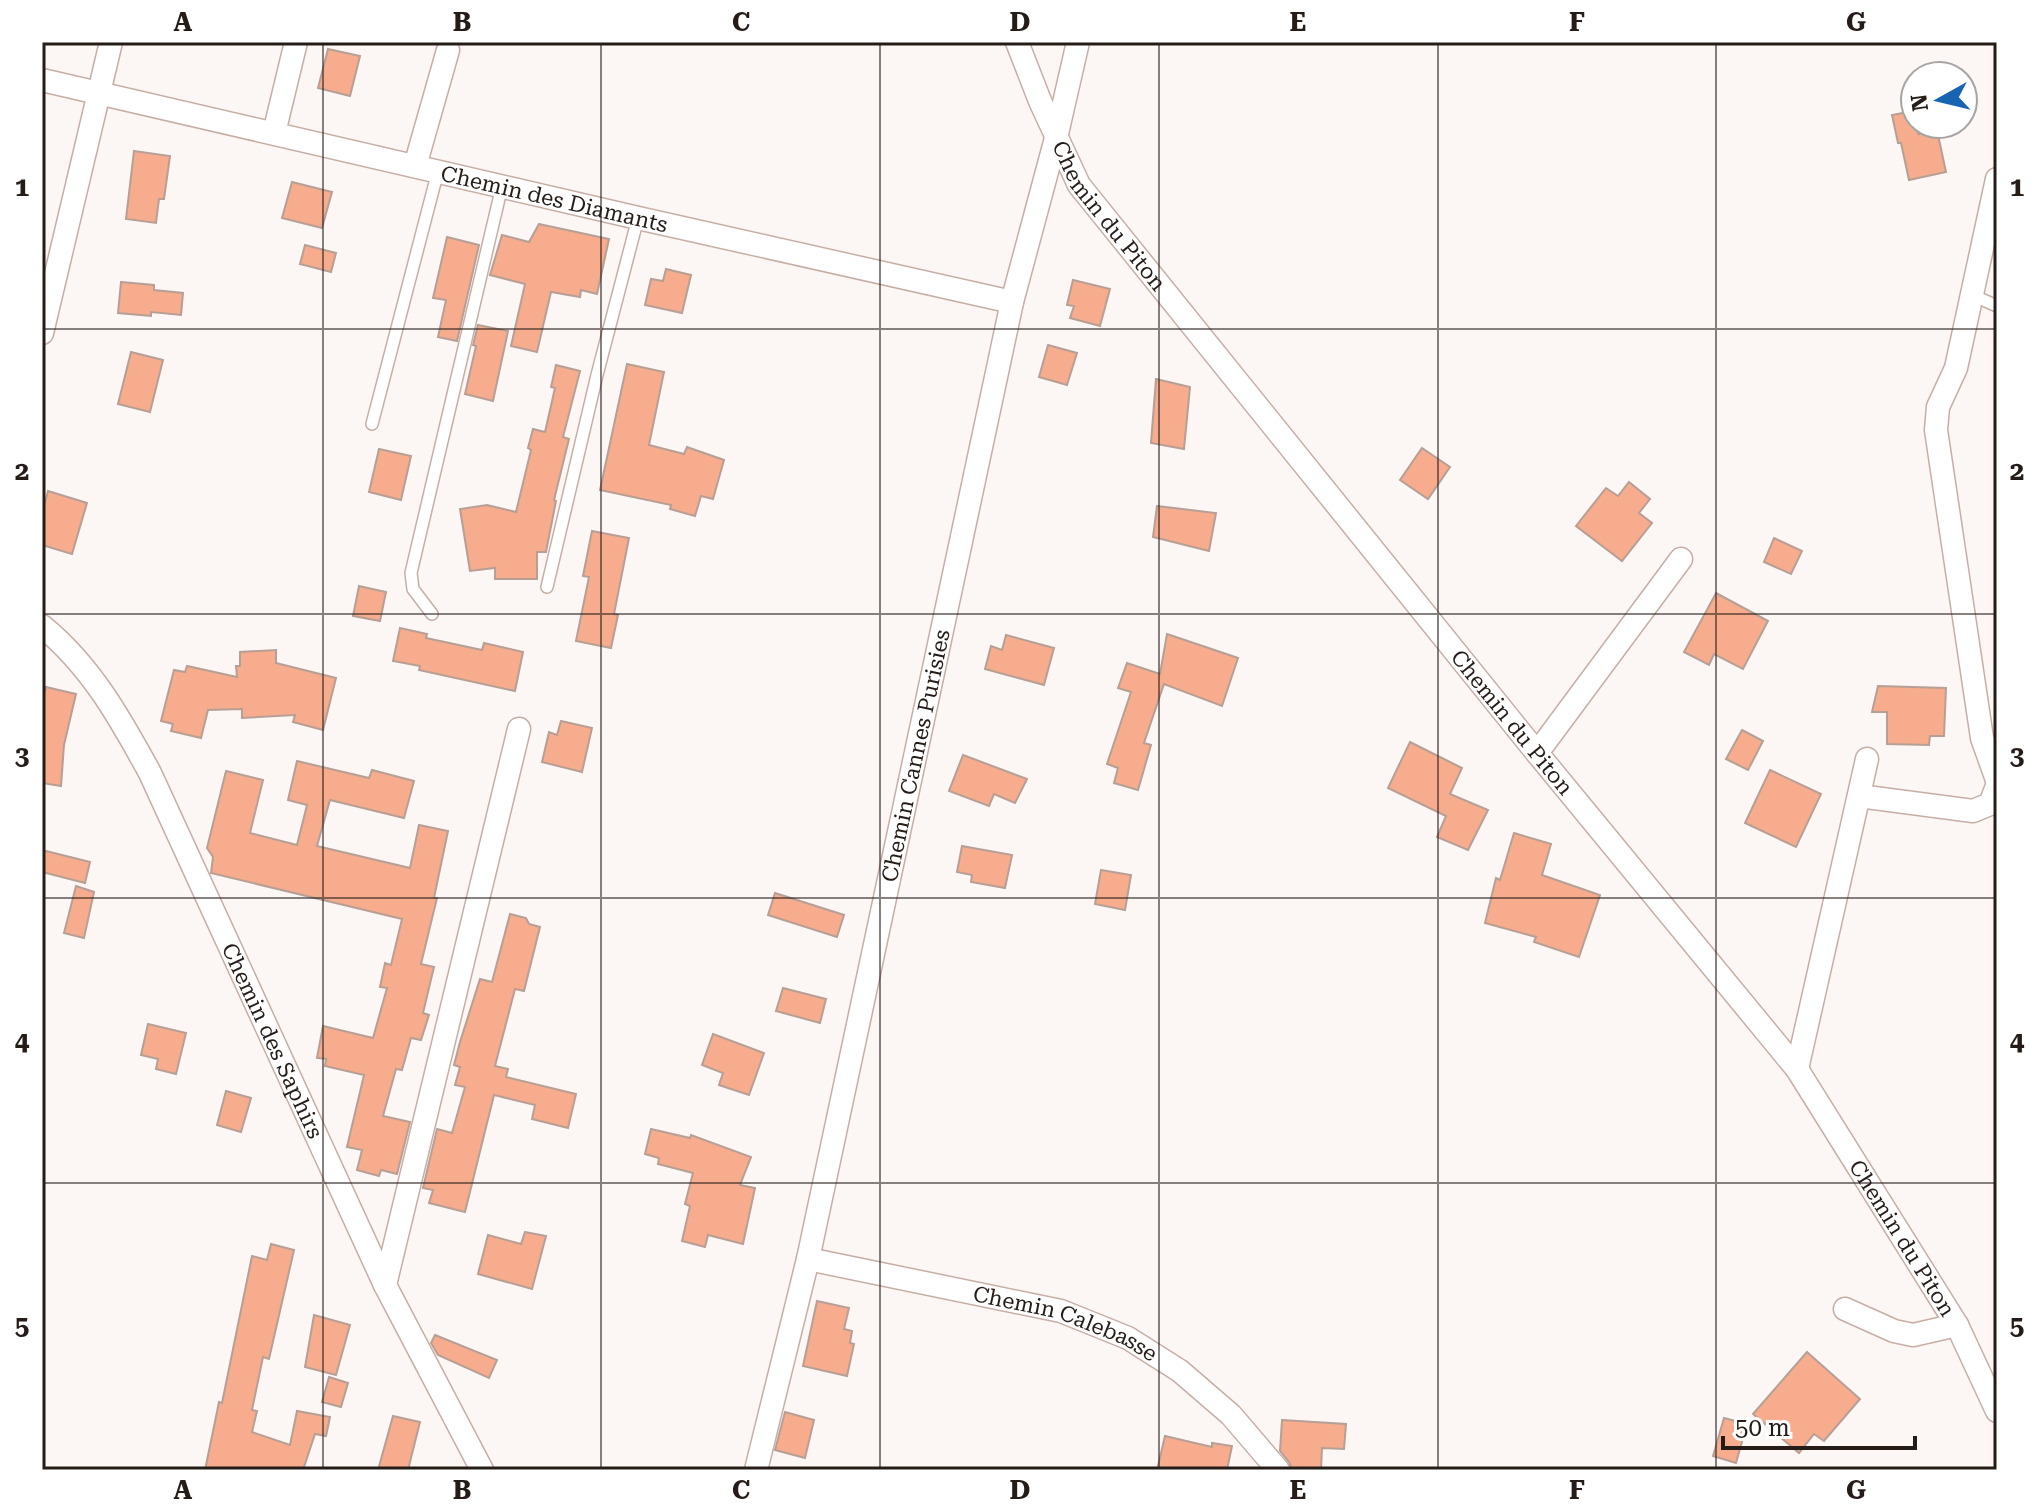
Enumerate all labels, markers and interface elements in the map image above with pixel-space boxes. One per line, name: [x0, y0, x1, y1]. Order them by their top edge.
text: A: [174, 7, 193, 37]
text: B: [453, 7, 471, 37]
text: C: [732, 7, 750, 37]
text: D: [1010, 7, 1030, 37]
text: E: [1290, 7, 1306, 37]
text: F: [1569, 7, 1585, 37]
text: G: [1846, 7, 1866, 37]
north arrow: [1899, 60, 1979, 140]
text: N: [1906, 93, 1933, 113]
street label: Chemin du Piton: [1048, 137, 1171, 295]
street label: Chemin des Diamants: [439, 160, 670, 237]
text: 1: [15, 172, 29, 202]
text: 1: [2010, 172, 2024, 202]
text: 2: [15, 456, 29, 486]
text: 2: [2010, 456, 2024, 486]
street label: Chemin Cannes Purisies: [876, 627, 954, 884]
street label: Chemin du Piton: [1446, 645, 1578, 800]
text: 3: [15, 741, 29, 771]
text: 3: [2010, 741, 2024, 771]
street label: Chemin des Saphirs: [217, 939, 328, 1142]
text: 4: [15, 1026, 30, 1056]
text: 4: [2010, 1026, 2025, 1056]
street label: Chemin du Piton: [1844, 1155, 1961, 1321]
street label: Chemin Calebasse: [971, 1281, 1162, 1366]
text: 5: [15, 1311, 29, 1341]
text: 5: [2010, 1311, 2024, 1341]
scale bar: [1723, 1400, 1915, 1450]
text: 50 m: [1735, 1414, 1790, 1442]
text: A: [174, 1475, 193, 1505]
text: B: [453, 1475, 471, 1505]
text: C: [732, 1475, 750, 1505]
text: D: [1010, 1475, 1030, 1505]
text: E: [1290, 1475, 1306, 1505]
text: F: [1569, 1475, 1585, 1505]
text: G: [1846, 1475, 1866, 1505]

